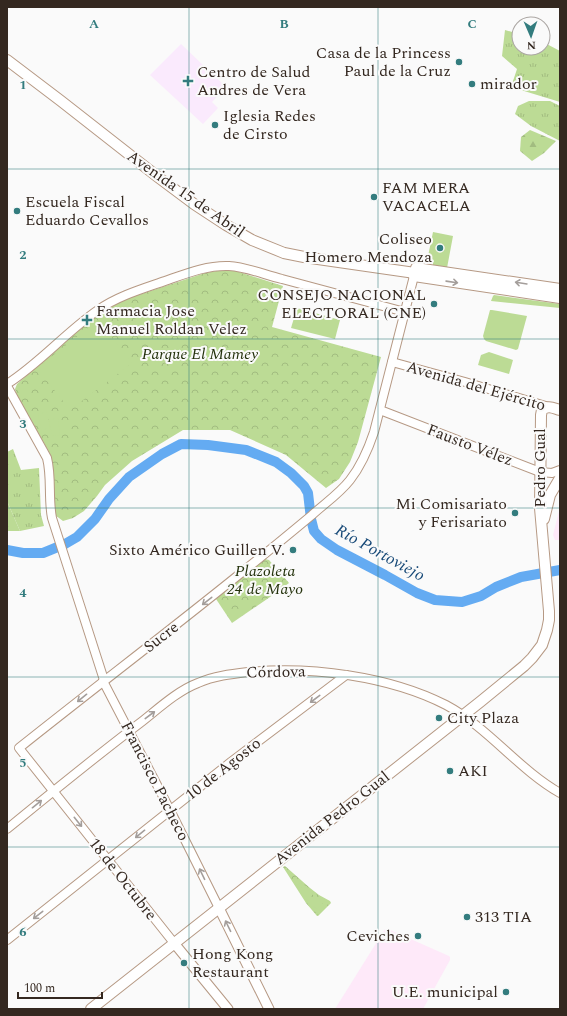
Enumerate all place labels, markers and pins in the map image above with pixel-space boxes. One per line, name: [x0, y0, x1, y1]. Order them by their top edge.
place label: Casa de la Princess Paul de la Cruz: [316, 41, 451, 83]
marker: Casa de la Princess Paul de la Cruz: [454, 57, 464, 67]
place label: Centro de Salud Andres de Vera: [197, 60, 310, 102]
place label: mirador: [480, 72, 537, 96]
marker: Centro de Salud Andres de Vera: [182, 75, 194, 87]
marker: mirador: [467, 79, 477, 89]
place label: Iglesia Redes de Cirsto: [223, 104, 316, 146]
marker: Iglesia Redes de Cirsto: [210, 120, 220, 130]
place label: FAM MERA VACACELA: [382, 176, 471, 218]
place label: Escuela Fiscal Eduardo Cevallos: [25, 190, 149, 232]
marker: FAM MERA VACACELA: [369, 192, 379, 202]
marker: Escuela Fiscal Eduardo Cevallos: [12, 206, 22, 216]
place label: Coliseo Homero Mendoza: [305, 227, 432, 269]
marker: Coliseo Homero Mendoza: [435, 243, 445, 253]
place label: CONSEJO NACIONAL ELECTORAL (CNE): [258, 283, 426, 325]
place label: Farmacia Jose Manuel Roldan Velez: [96, 299, 247, 341]
marker: CONSEJO NACIONAL ELECTORAL (CNE): [429, 299, 439, 309]
marker: Farmacia Jose Manuel Roldan Velez: [81, 314, 93, 326]
place label: Mi Comisariato y Ferisariato: [395, 492, 507, 534]
marker: Mi Comisariato y Ferisariato: [510, 508, 520, 518]
place label: Sixto Américo Guillen V.: [109, 538, 285, 562]
marker: Sixto Américo Guillen V.: [288, 545, 298, 555]
place label: City Plaza: [447, 706, 519, 730]
marker: City Plaza: [434, 713, 444, 723]
place label: AKI: [458, 759, 488, 783]
marker: AKI: [445, 766, 455, 776]
place label: 313 TIA: [475, 905, 532, 929]
marker: 313 TIA: [462, 912, 472, 922]
place label: Ceviches: [346, 924, 410, 948]
marker: Ceviches: [413, 931, 423, 941]
place label: Hong Kong Restaurant: [192, 942, 273, 984]
marker: Hong Kong Restaurant: [179, 958, 189, 968]
place label: U.E. municipal: [392, 980, 498, 1004]
marker: U.E. municipal: [501, 987, 511, 997]

